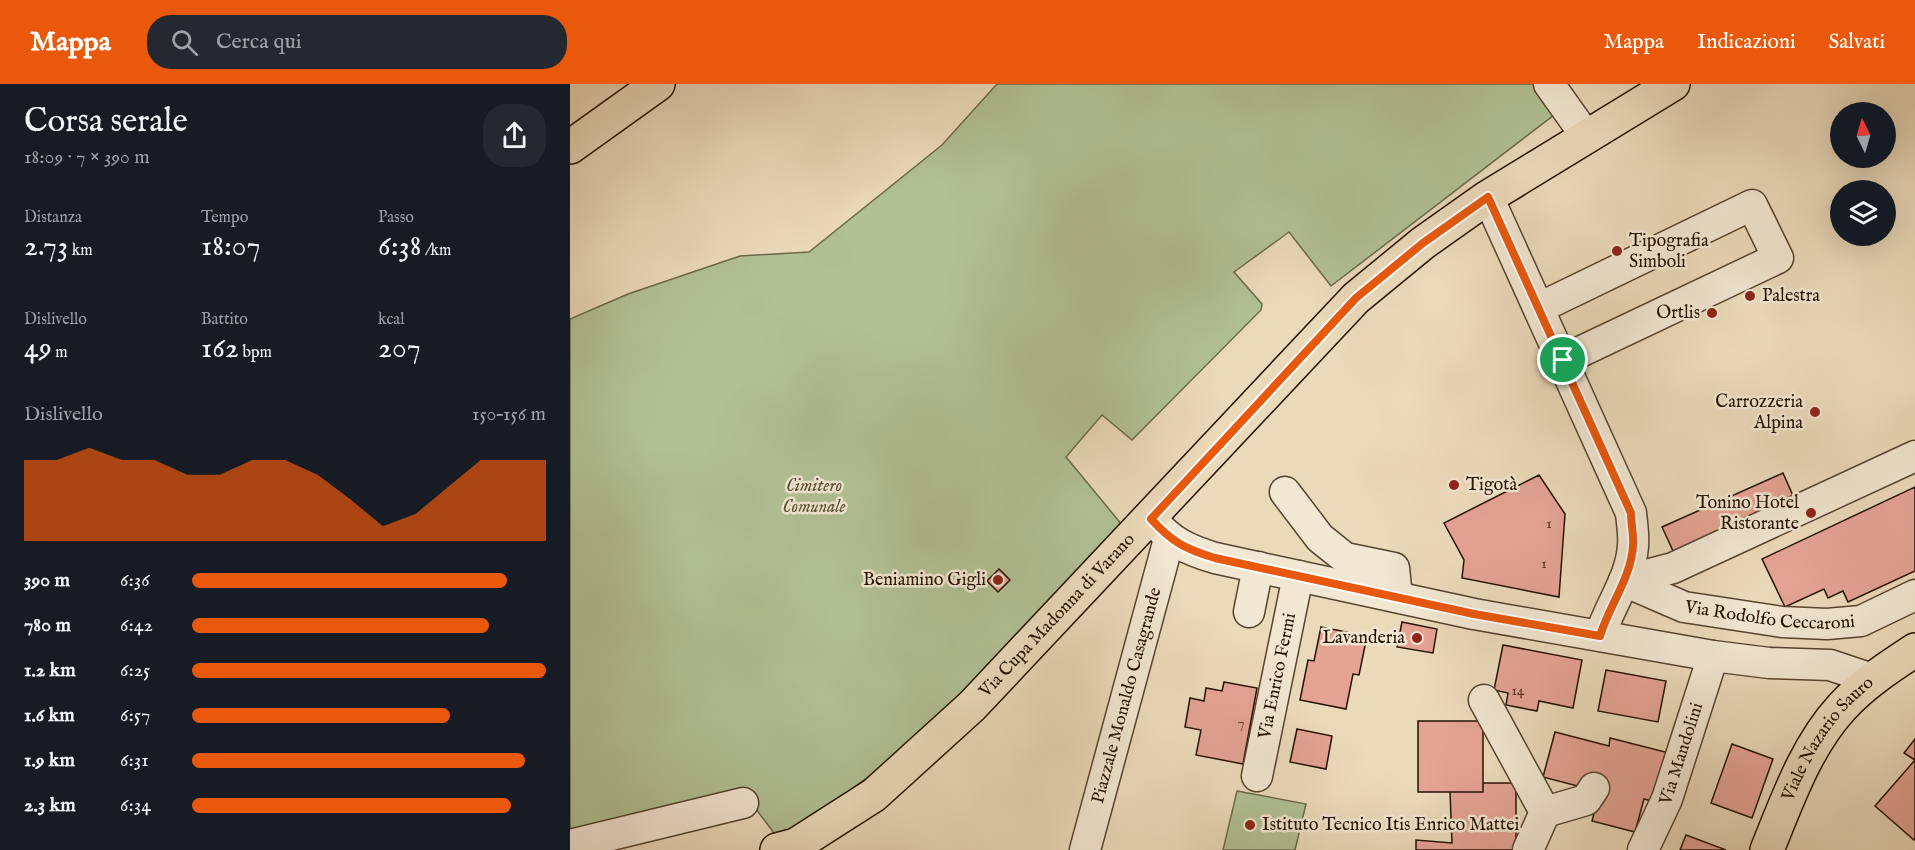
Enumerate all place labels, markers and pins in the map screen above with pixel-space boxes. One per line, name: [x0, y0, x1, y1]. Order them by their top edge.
place label: Tipografia Simboli: [1629, 230, 1709, 274]
marker: Tipografia Simboli: [1610, 244, 1624, 258]
place label: Palestra: [1762, 285, 1820, 308]
marker: Palestra: [1743, 289, 1757, 303]
place label: Ortlis: [1656, 302, 1700, 325]
marker: Ortlis: [1705, 306, 1719, 320]
pin: [1537, 334, 1588, 385]
place label: Carrozzeria Alpina: [1715, 391, 1803, 435]
marker: Carrozzeria Alpina: [1808, 405, 1822, 419]
place label: Tigotà: [1466, 474, 1518, 497]
marker: Tigotà: [1447, 478, 1461, 492]
place label: Tonino Hotel Ristorante: [1696, 492, 1799, 536]
marker: Tonino Hotel Ristorante: [1804, 506, 1818, 520]
place label: Beniamino Gigli: [863, 569, 986, 592]
marker: Beniamino Gigli: [991, 573, 1005, 587]
place label: Lavanderia: [1322, 627, 1405, 650]
marker: Lavanderia: [1410, 631, 1424, 645]
place label: Istituto Tecnico Itis Enrico Mattei: [1262, 814, 1519, 837]
marker: Istituto Tecnico Itis Enrico Mattei: [1243, 818, 1257, 832]

